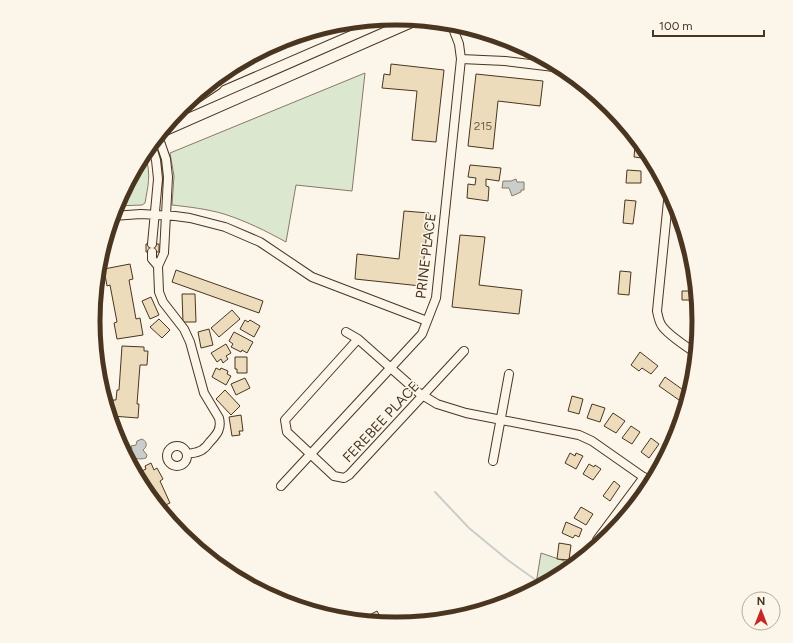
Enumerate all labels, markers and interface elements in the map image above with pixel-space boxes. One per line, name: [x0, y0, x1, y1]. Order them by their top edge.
scale bar: [653, 12, 764, 38]
text: 100 m: [659, 19, 693, 33]
house number: 215: [474, 119, 492, 133]
street label: PRINE PLACE: [412, 212, 440, 300]
street label: FEREBEE PLACE: [339, 378, 423, 466]
north arrow: [741, 591, 781, 631]
text: N: [757, 595, 765, 608]

